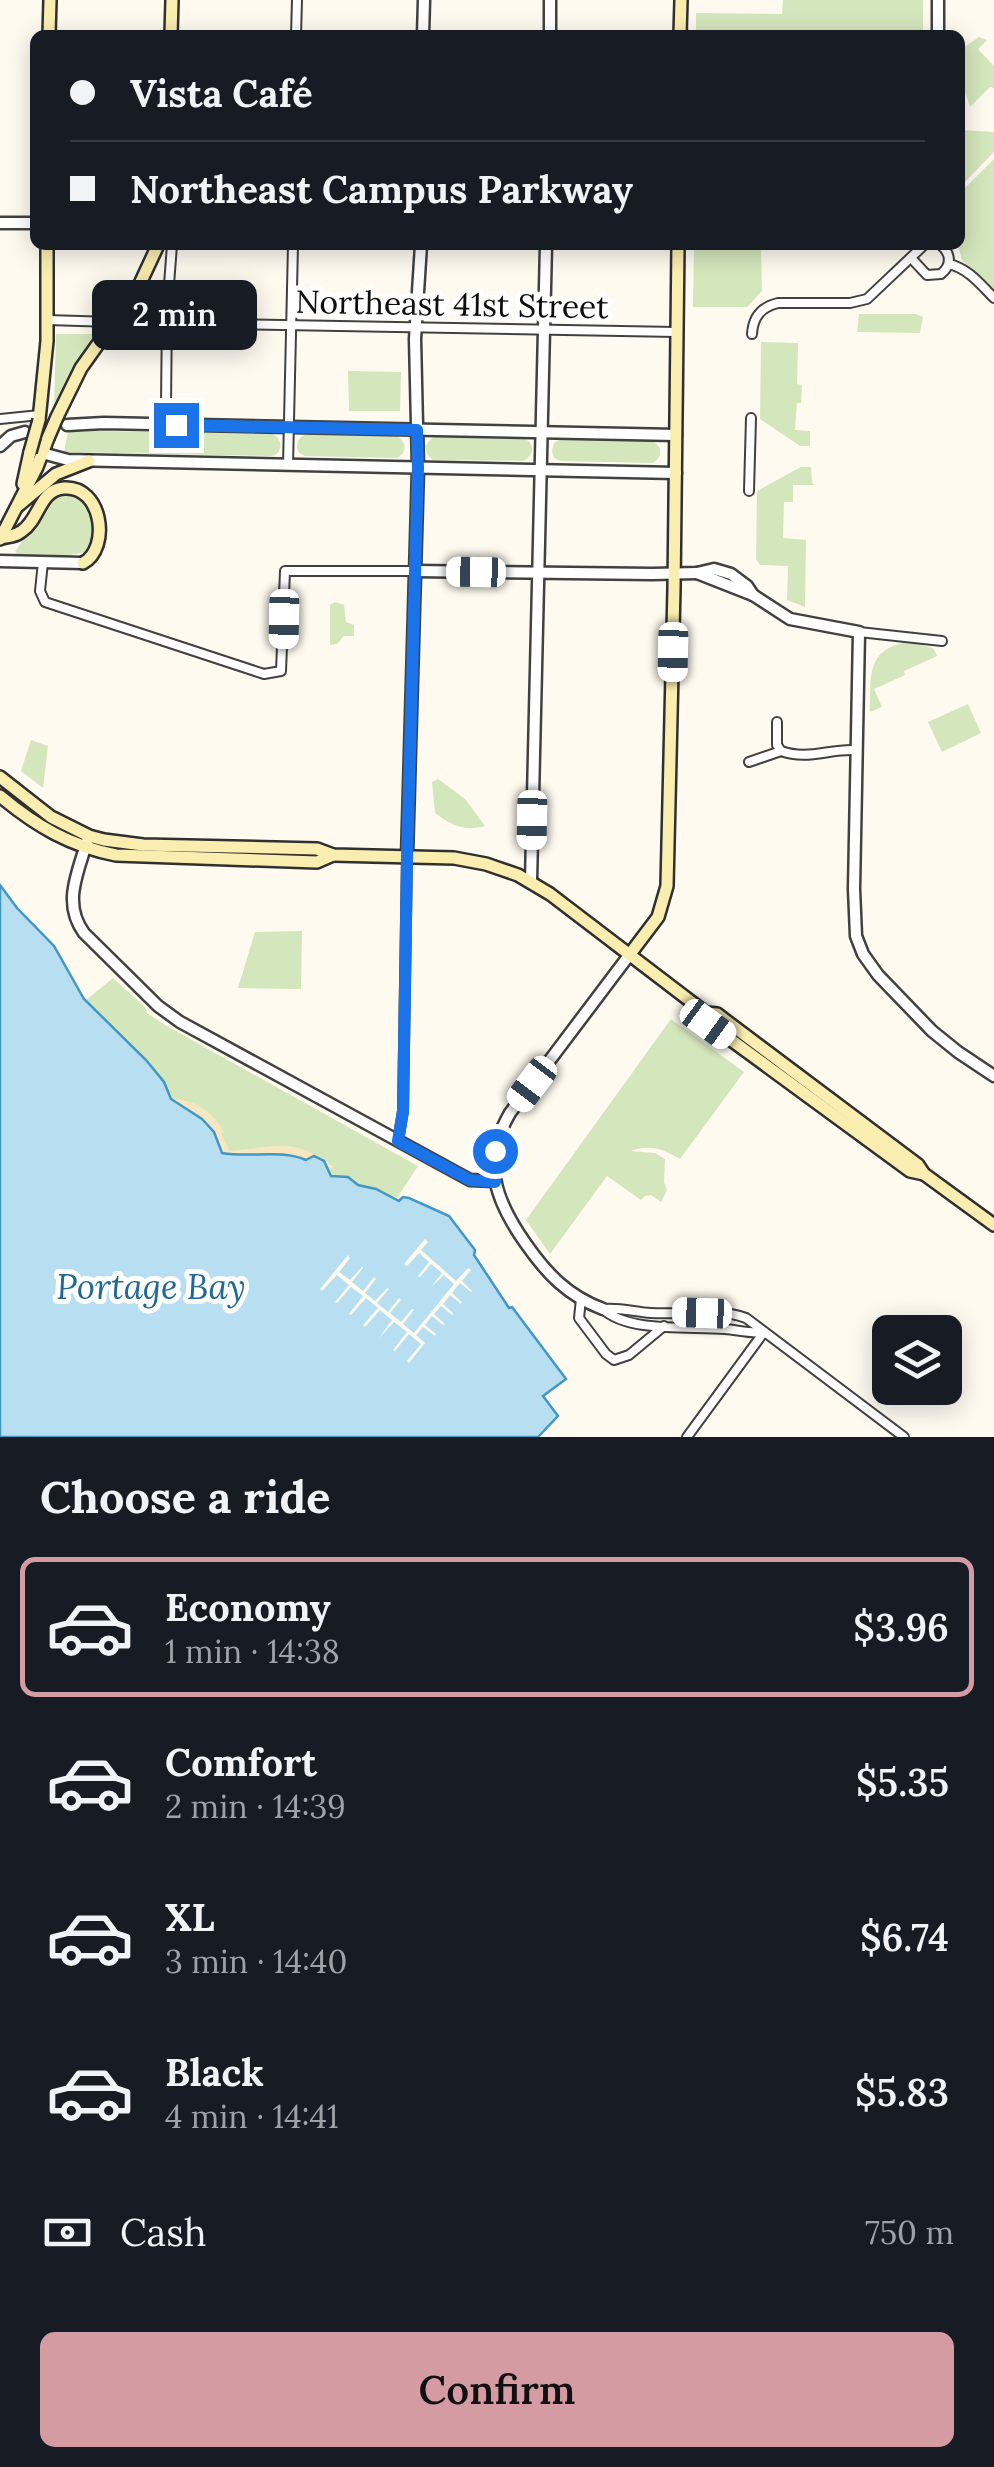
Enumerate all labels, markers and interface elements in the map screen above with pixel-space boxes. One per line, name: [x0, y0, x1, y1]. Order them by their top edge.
text: Vista Café: [130, 69, 313, 117]
text: Northeast Campus Parkway: [130, 165, 633, 213]
callout: 2 min: [94, 280, 258, 350]
street label: Northeast 41st Street: [295, 281, 610, 327]
text: 2 min: [132, 294, 217, 335]
route end: [154, 403, 199, 448]
car: [446, 556, 506, 588]
car: [268, 589, 300, 649]
car: [657, 622, 689, 682]
car: [516, 790, 548, 850]
car: [675, 994, 741, 1054]
car: [502, 1051, 562, 1117]
route start: [473, 1129, 518, 1174]
water label: Portage Bay: [56, 1264, 246, 1309]
car: [671, 1297, 733, 1329]
map controls: [872, 1315, 962, 1405]
button: layers: [872, 1315, 962, 1405]
text: Choose a ride: [40, 1468, 330, 1525]
icon: car: [45, 1582, 135, 1672]
text: Economy: [165, 1583, 331, 1631]
text: $3.96: [853, 1603, 949, 1651]
text: 1 min · 14:38: [165, 1631, 340, 1672]
icon: car: [45, 1737, 135, 1827]
text: Comfort: [165, 1738, 317, 1786]
text: $5.35: [856, 1758, 949, 1806]
text: 2 min · 14:39: [165, 1786, 346, 1827]
icon: car: [45, 1892, 135, 1982]
text: XL: [165, 1893, 215, 1941]
text: $6.74: [860, 1913, 949, 1961]
text: 3 min · 14:40: [165, 1941, 347, 1982]
icon: car: [45, 2047, 135, 2137]
text: Black: [165, 2048, 264, 2096]
text: $5.83: [855, 2068, 949, 2116]
text: 4 min · 14:41: [165, 2096, 339, 2137]
icon: cash: [40, 2205, 95, 2260]
text: Cash: [120, 2208, 207, 2256]
text: 750 m: [865, 2212, 954, 2253]
button: Confirm: [40, 2332, 954, 2447]

